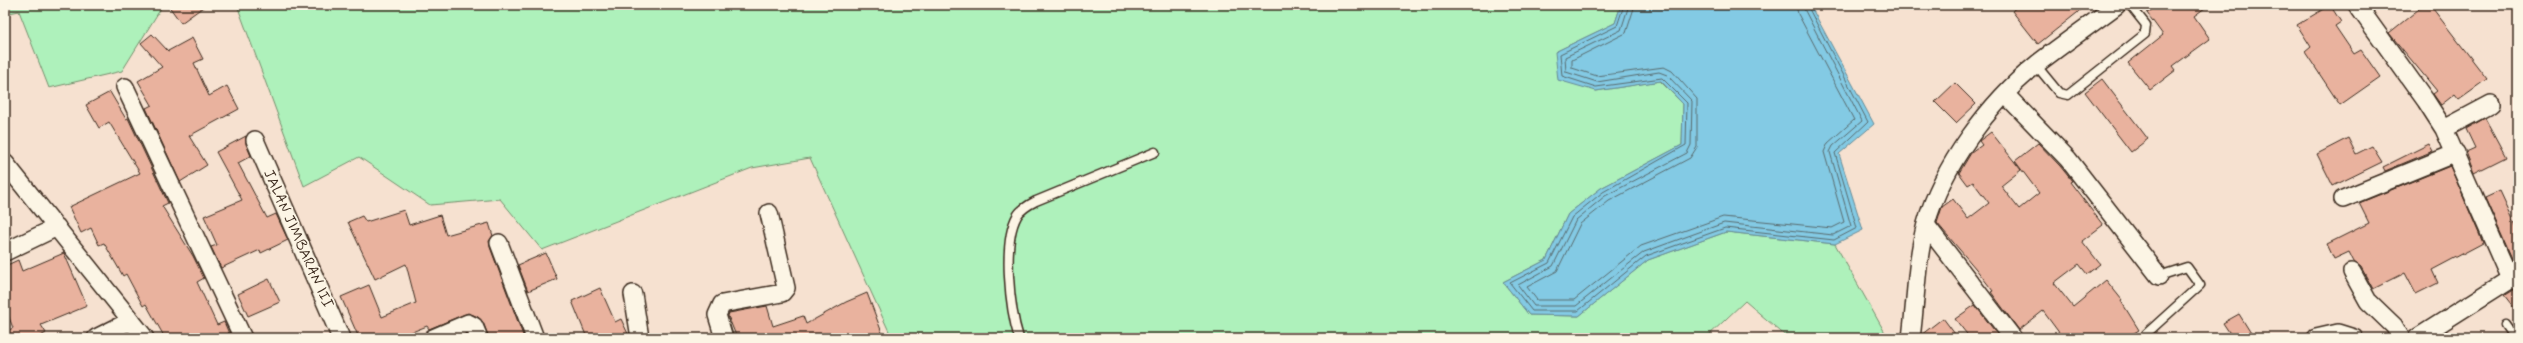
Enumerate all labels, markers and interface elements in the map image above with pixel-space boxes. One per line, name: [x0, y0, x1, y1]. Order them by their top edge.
street label: JALAN JIMBARAN III: [258, 166, 338, 312]

